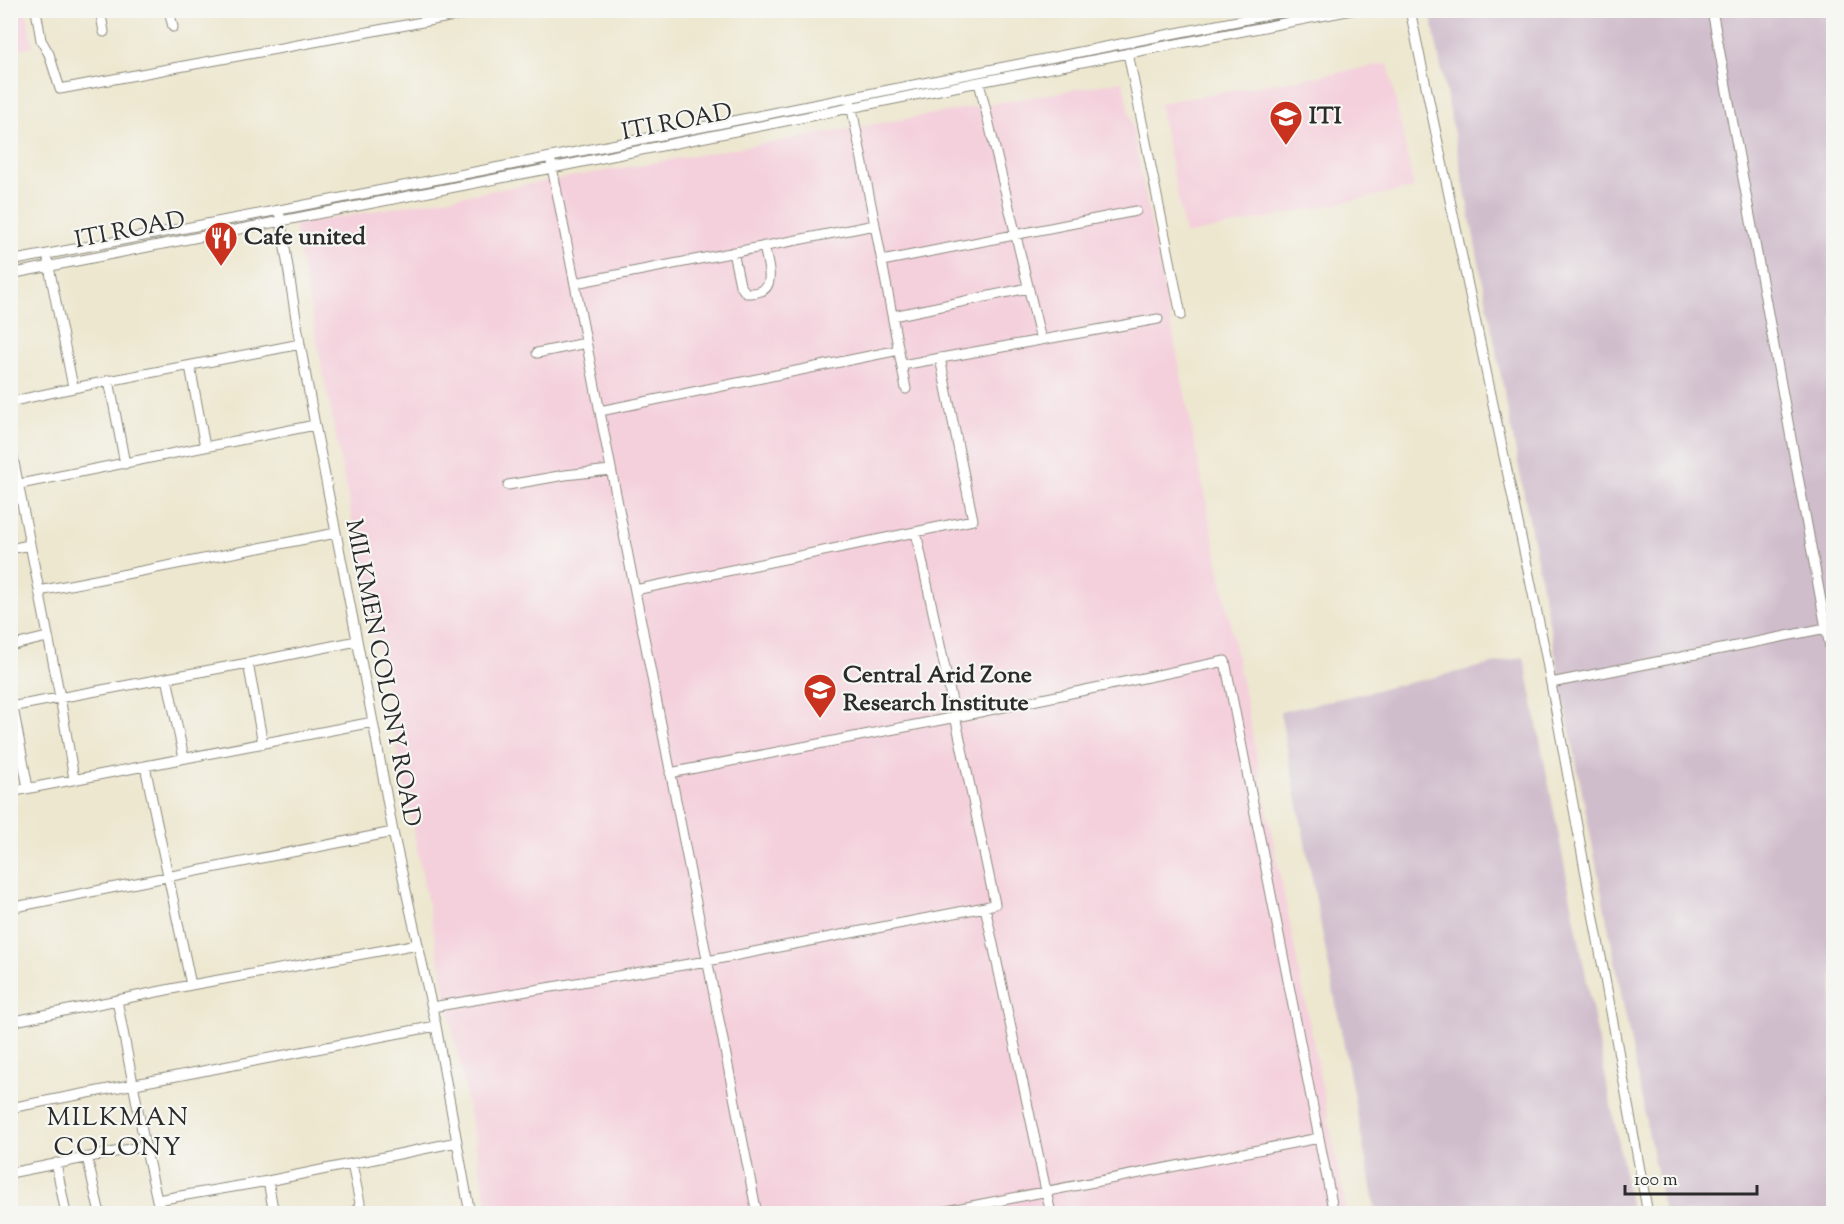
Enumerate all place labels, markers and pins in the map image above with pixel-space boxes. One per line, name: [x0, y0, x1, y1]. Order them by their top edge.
school or university icon: ITI: [1268, 99, 1304, 146]
place label: ITI: [1309, 100, 1342, 134]
restaurant icon: Cafe united: [203, 220, 239, 267]
place label: Cafe united: [244, 221, 366, 255]
place label: Central Arid Zone Research Institute: [843, 659, 1032, 721]
school or university icon: Central Arid Zone Research Institute: [802, 672, 838, 719]

